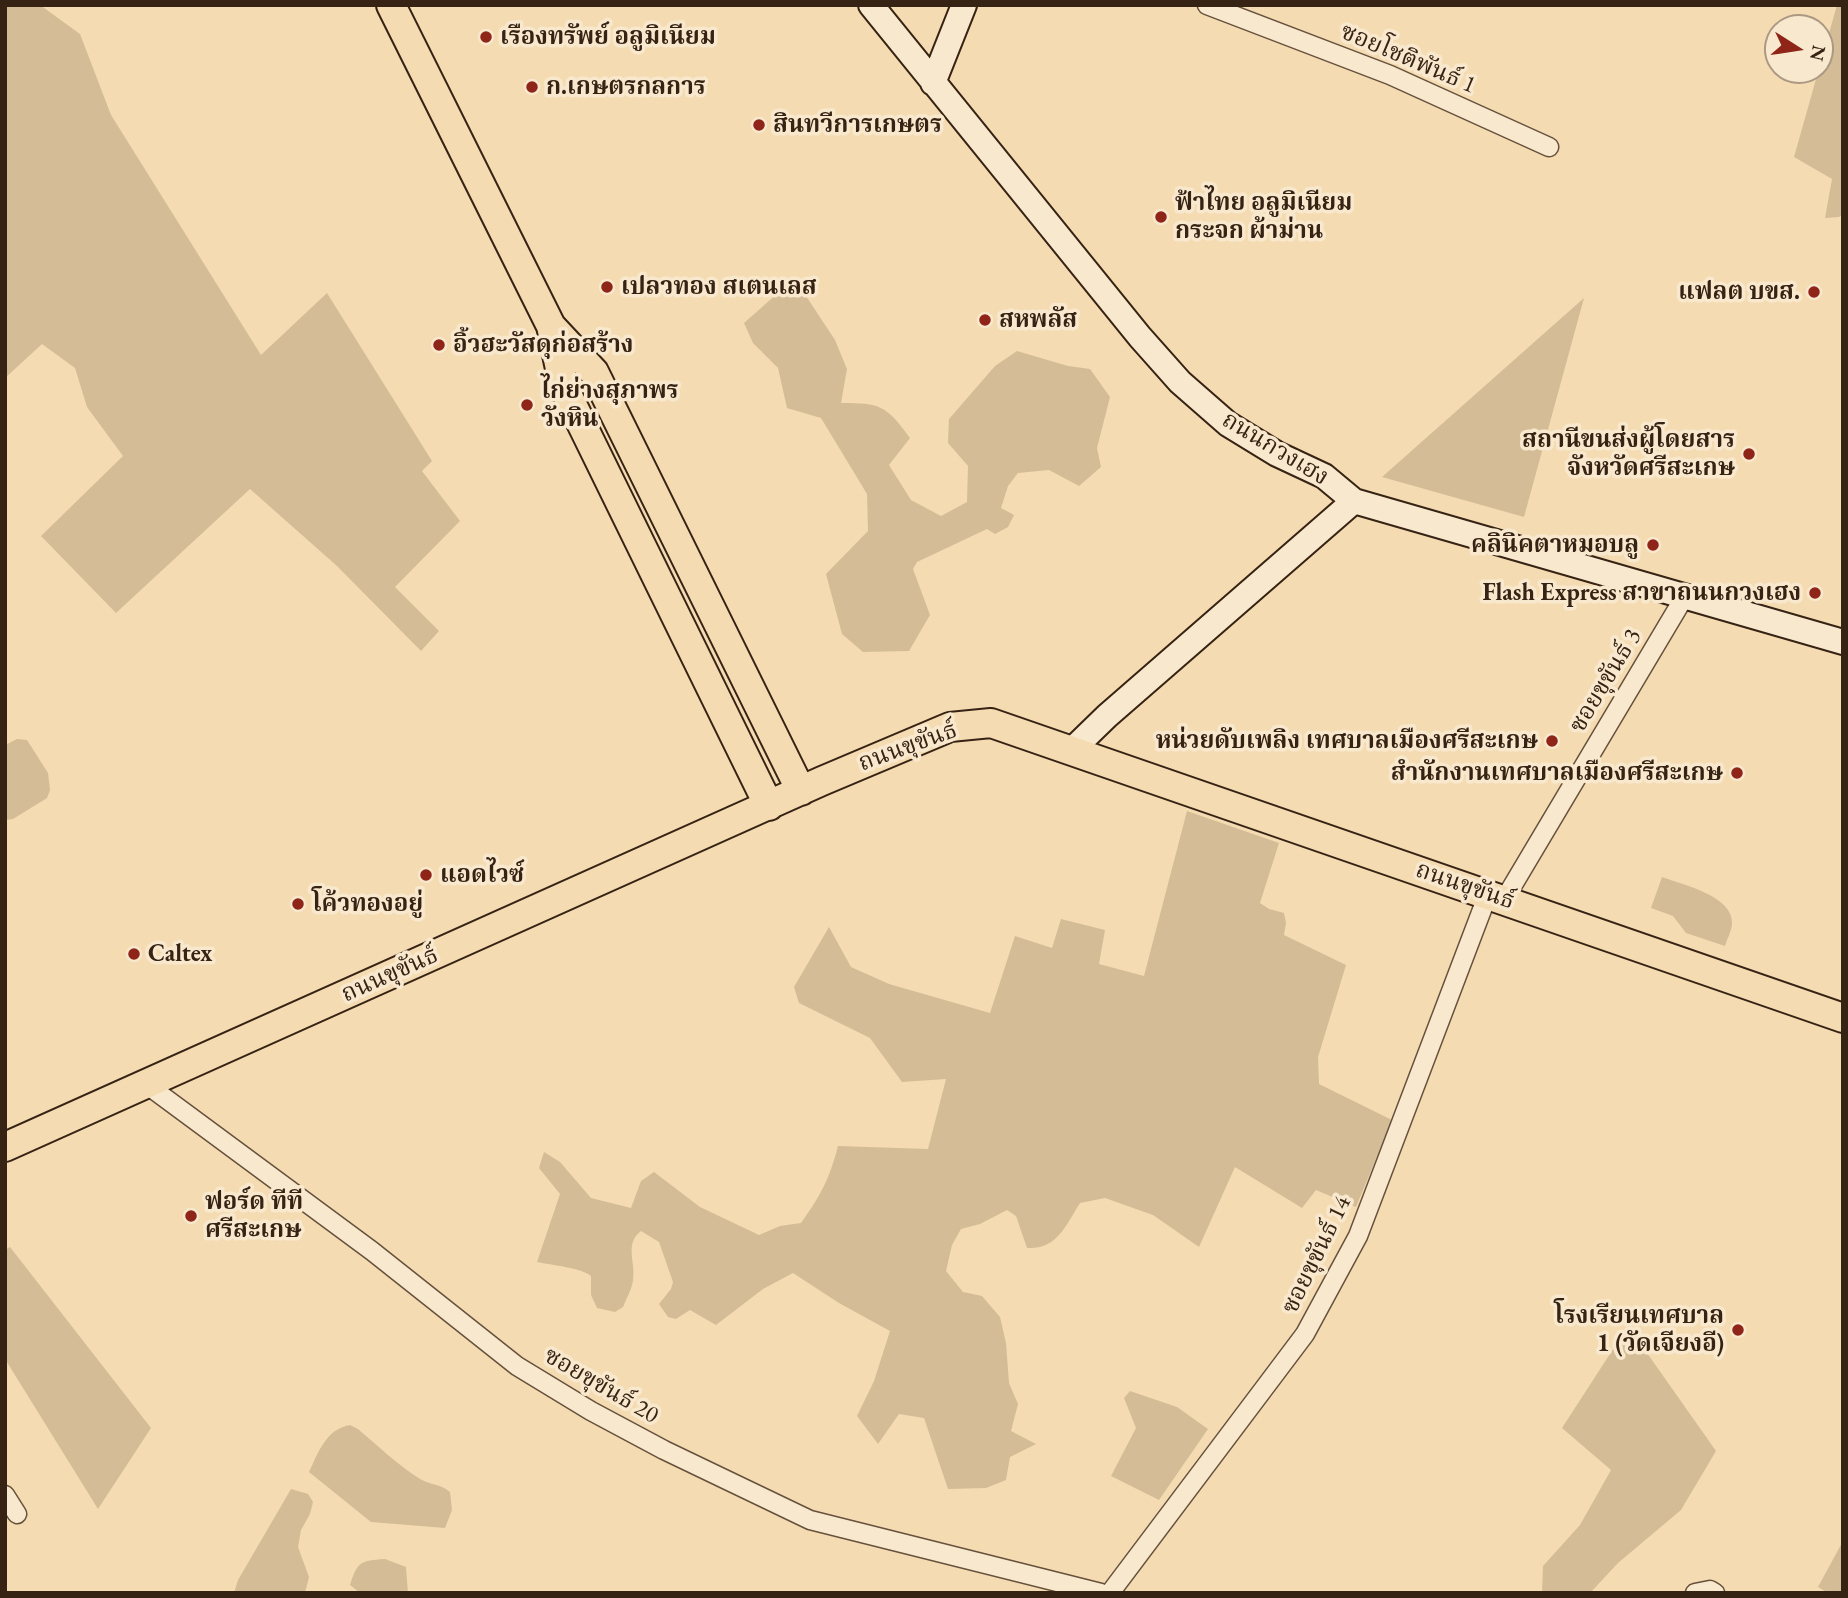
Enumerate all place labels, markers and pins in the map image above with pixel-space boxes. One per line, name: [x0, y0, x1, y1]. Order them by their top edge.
place label: เรืองทรัพย์ อลูมิเนียม: [500, 23, 716, 51]
marker: เรืองทรัพย์ อลูมิเนียม: [478, 29, 494, 45]
place label: ก.เกษตรกลการ: [546, 73, 706, 101]
marker: ก.เกษตรกลการ: [524, 79, 540, 95]
place label: สินทวีการเกษตร: [773, 111, 942, 139]
marker: สินทวีการเกษตร: [751, 117, 767, 133]
place label: ฟ้าไทย อลูมิเนียม กระจก ผ้าม่าน: [1175, 189, 1352, 245]
marker: ฟ้าไทย อลูมิเนียม กระจก ผ้าม่าน: [1153, 209, 1169, 225]
place label: เปลวทอง สเตนเลส: [621, 273, 817, 301]
place label: แฟลต บขส.: [1678, 278, 1800, 306]
marker: เปลวทอง สเตนเลส: [599, 279, 615, 295]
marker: แฟลต บขส.: [1806, 284, 1822, 300]
place label: สหพลัส: [999, 306, 1077, 334]
marker: สหพลัส: [977, 312, 993, 328]
place label: อิ้วฮะวัสดุก่อสร้าง: [453, 331, 633, 359]
marker: อิ้วฮะวัสดุก่อสร้าง: [431, 337, 447, 353]
place label: ไก่ย่างสุภาพร วังหิน: [541, 377, 679, 433]
marker: ไก่ย่างสุภาพร วังหิน: [519, 397, 535, 413]
place label: สถานีขนส่งผู้โดยสาร จังหวัดศรีสะเกษ: [1522, 426, 1735, 482]
marker: สถานีขนส่งผู้โดยสาร จังหวัดศรีสะเกษ: [1741, 446, 1757, 462]
place label: คลินิคตาหมอบลู: [1471, 531, 1639, 559]
marker: คลินิคตาหมอบลู: [1645, 537, 1661, 553]
place label: Flash Express สาขาถนนกวงเฮง: [1482, 579, 1801, 607]
marker: Flash Express สาขาถนนกวงเฮง: [1807, 585, 1823, 601]
place label: หน่วยดับเพลิง เทศบาลเมืองศรีสะเกษ: [1156, 727, 1538, 755]
marker: หน่วยดับเพลิง เทศบาลเมืองศรีสะเกษ: [1544, 733, 1560, 749]
place label: สำนักงานเทศบาลเมืองศรีสะเกษ: [1391, 759, 1723, 787]
marker: สำนักงานเทศบาลเมืองศรีสะเกษ: [1729, 765, 1745, 781]
place label: แอดไวซ์: [440, 861, 524, 889]
marker: แอดไวซ์: [418, 867, 434, 883]
place label: โค้วทองอยู่: [312, 890, 423, 918]
marker: โค้วทองอยู่: [290, 896, 306, 912]
place label: Caltex: [148, 940, 212, 968]
marker: Caltex: [126, 946, 142, 962]
place label: ฟอร์ด ทีที ศรีสะเกษ: [205, 1188, 303, 1244]
marker: ฟอร์ด ทีที ศรีสะเกษ: [183, 1208, 199, 1224]
place label: โรงเรียนเทศบาล 1 (วัดเจียงอี): [1554, 1302, 1724, 1358]
marker: โรงเรียนเทศบาล 1 (วัดเจียงอี): [1730, 1322, 1746, 1338]

